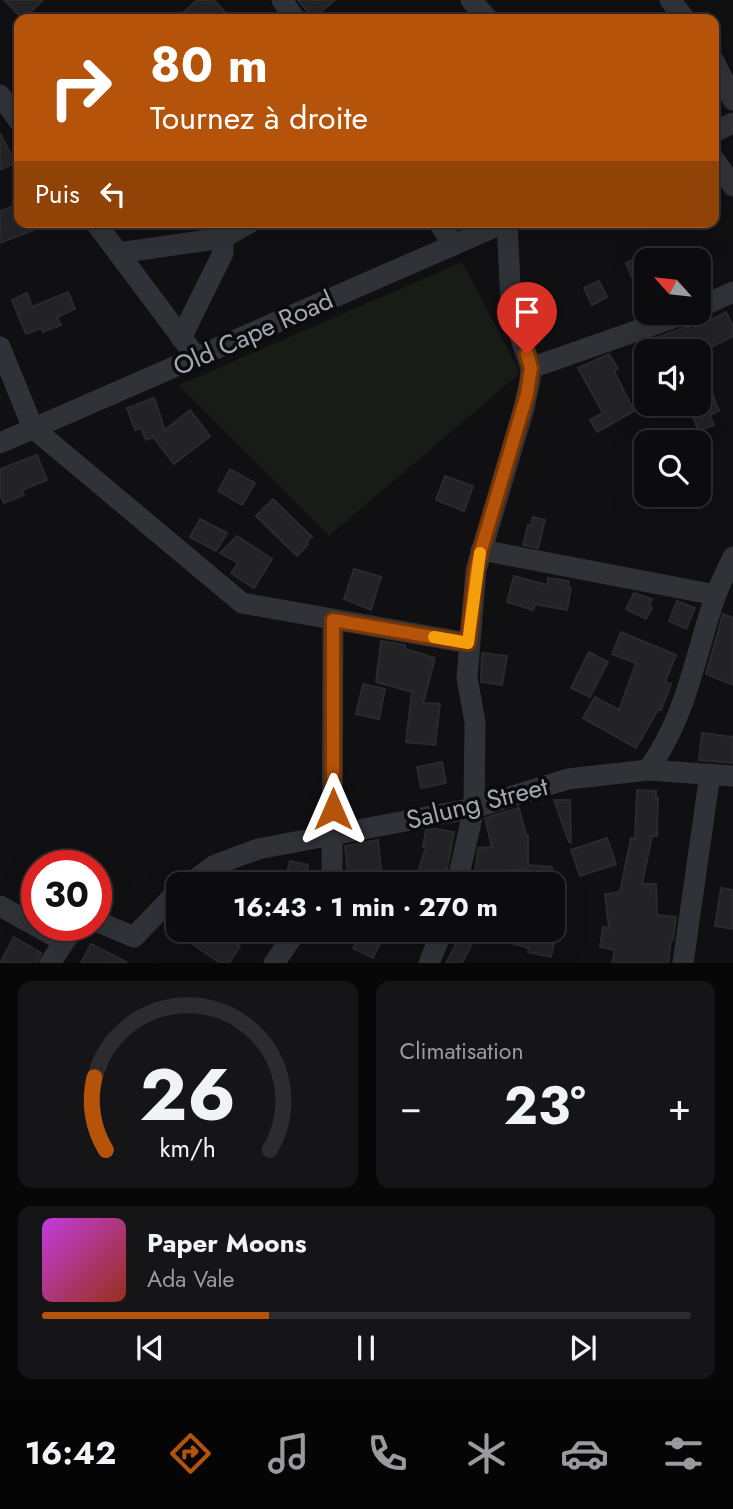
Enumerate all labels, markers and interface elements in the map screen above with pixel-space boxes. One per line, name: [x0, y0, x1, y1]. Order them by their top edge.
text: 80 m: [150, 30, 268, 100]
icon: right: [35, 42, 126, 133]
text: Tournez à droite: [150, 95, 368, 141]
text: Puis: [35, 175, 80, 213]
icon: left: [94, 175, 132, 213]
north arrow: [634, 248, 710, 326]
map controls: [634, 248, 711, 507]
street label: Old Cape Road: [167, 281, 339, 385]
pin: [497, 282, 557, 354]
icon: arrive: [508, 293, 546, 331]
button: sound: [634, 339, 711, 416]
button: search: [634, 430, 711, 507]
street label: Salung Street: [402, 767, 553, 839]
position arrow: [296, 772, 370, 846]
speed limit sign: 30: [21, 850, 112, 941]
text: 16:43 · 1 min · 270 m: [233, 888, 498, 926]
text: Climatisation: [400, 1034, 524, 1068]
text: 26: [140, 1043, 236, 1148]
text: 23°: [504, 1068, 586, 1144]
text: −: [400, 1079, 422, 1134]
text: +: [668, 1079, 691, 1134]
text: km/h: [159, 1130, 216, 1166]
text: Paper Moons: [147, 1224, 307, 1262]
text: Ada Vale: [147, 1262, 234, 1296]
icon: previous: [131, 1329, 169, 1367]
icon: pause: [347, 1329, 385, 1367]
icon: next: [564, 1329, 602, 1367]
icon: directions: [166, 1429, 215, 1478]
icon: music: [264, 1429, 313, 1478]
icon: phone: [363, 1429, 412, 1478]
icon: climate: [462, 1429, 511, 1478]
icon: car: [560, 1429, 609, 1478]
icon: filters: [659, 1429, 708, 1478]
text: 16:42: [25, 1430, 116, 1476]

